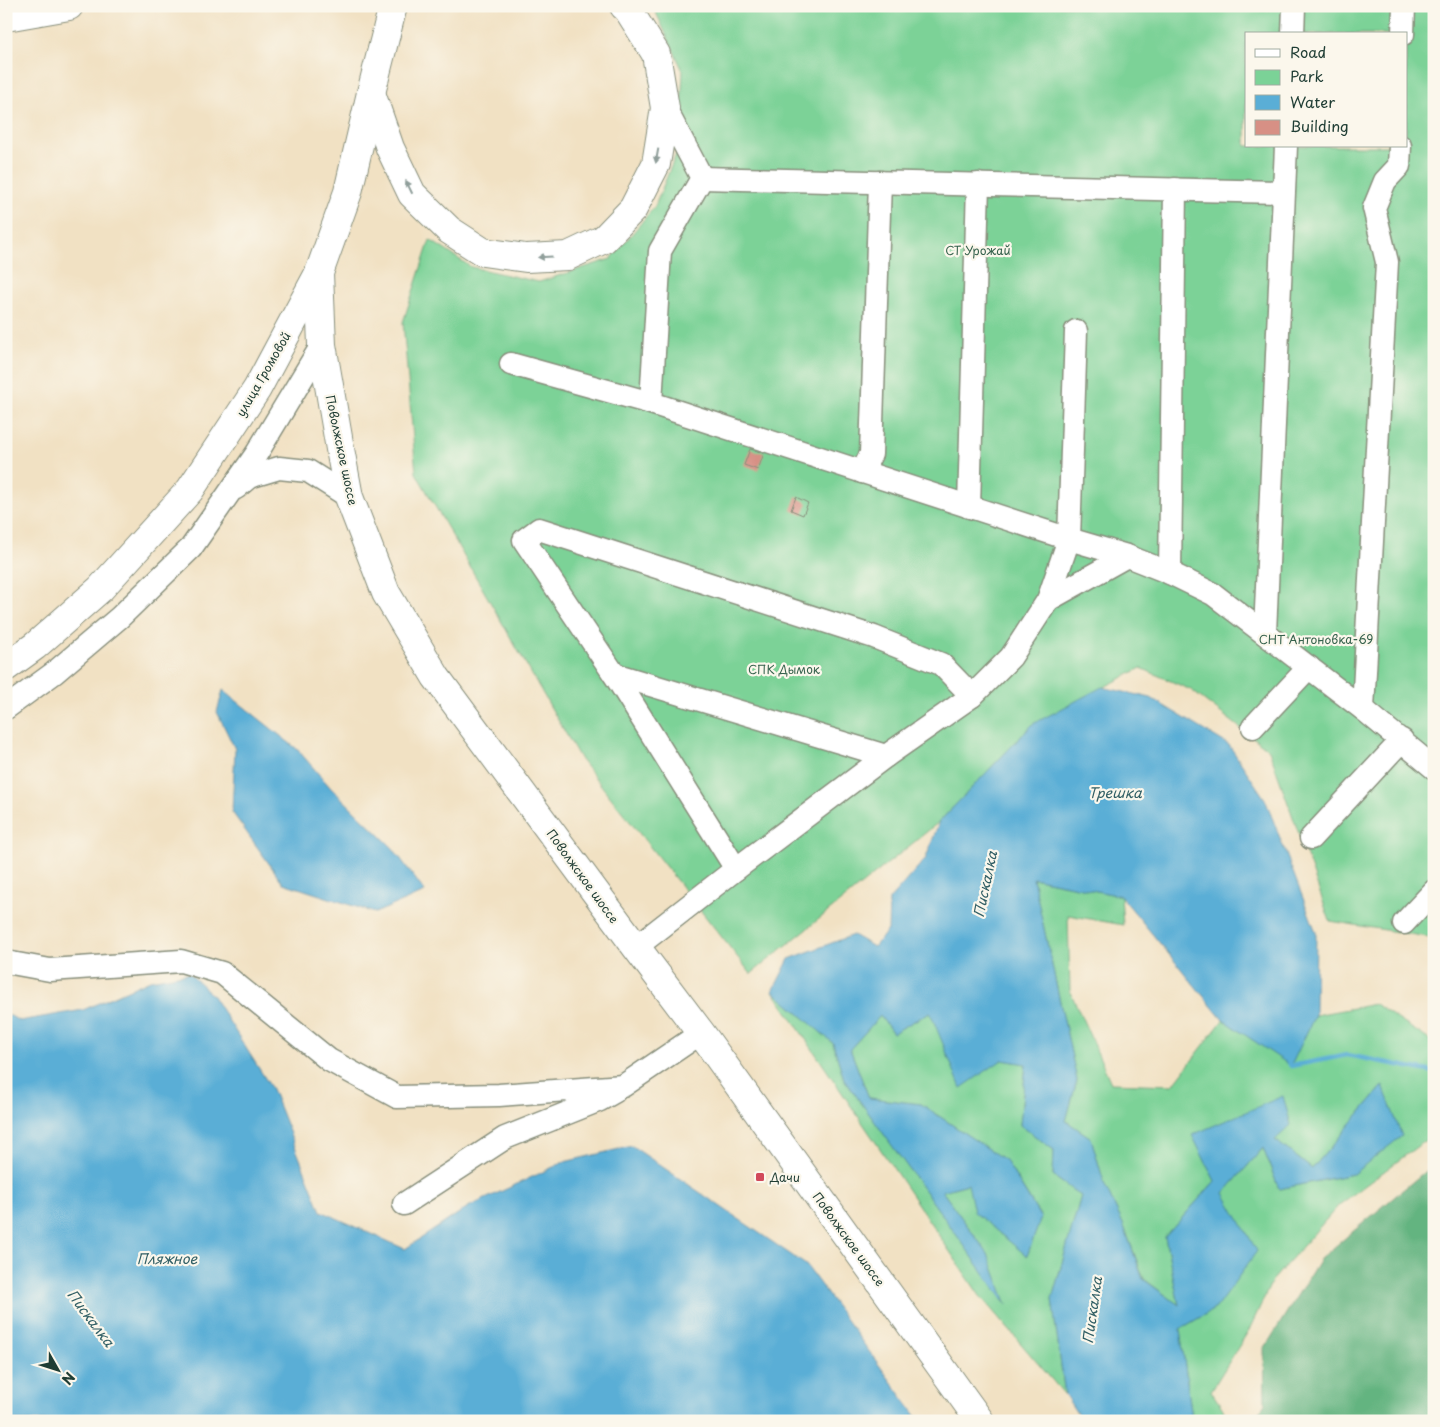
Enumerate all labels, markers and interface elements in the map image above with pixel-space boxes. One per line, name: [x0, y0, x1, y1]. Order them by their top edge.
legend: [1245, 32, 1408, 148]
text: Road: [1290, 40, 1326, 63]
text: Park: [1290, 64, 1324, 87]
text: Water: [1290, 90, 1335, 113]
text: Building: [1290, 114, 1349, 137]
one-way arrow: [652, 149, 660, 165]
one-way arrow: [405, 180, 413, 195]
park label: СТ Урожай: [945, 241, 1011, 259]
one-way arrow: [537, 254, 553, 262]
street label: улица Громовой: [231, 328, 295, 420]
street label: Поволжское шоссе: [322, 393, 362, 507]
park label: СНТ Антоновка-69: [1259, 630, 1373, 648]
park label: СПК Дымок: [748, 660, 821, 678]
water label: Трешка: [1088, 782, 1143, 803]
street label: Поволжское шоссе: [543, 825, 623, 927]
water label: Пискалка: [968, 848, 1003, 919]
place label: Дачи: [769, 1168, 800, 1186]
marker: Дачи: [754, 1171, 766, 1183]
street label: Поволжское шоссе: [809, 1188, 889, 1290]
water label: Пляжное: [137, 1248, 198, 1269]
water label: Пискалка: [1077, 1274, 1107, 1345]
water label: Пискалка: [62, 1285, 120, 1352]
north arrow: [32, 1344, 82, 1394]
text: N: [57, 1368, 80, 1389]

